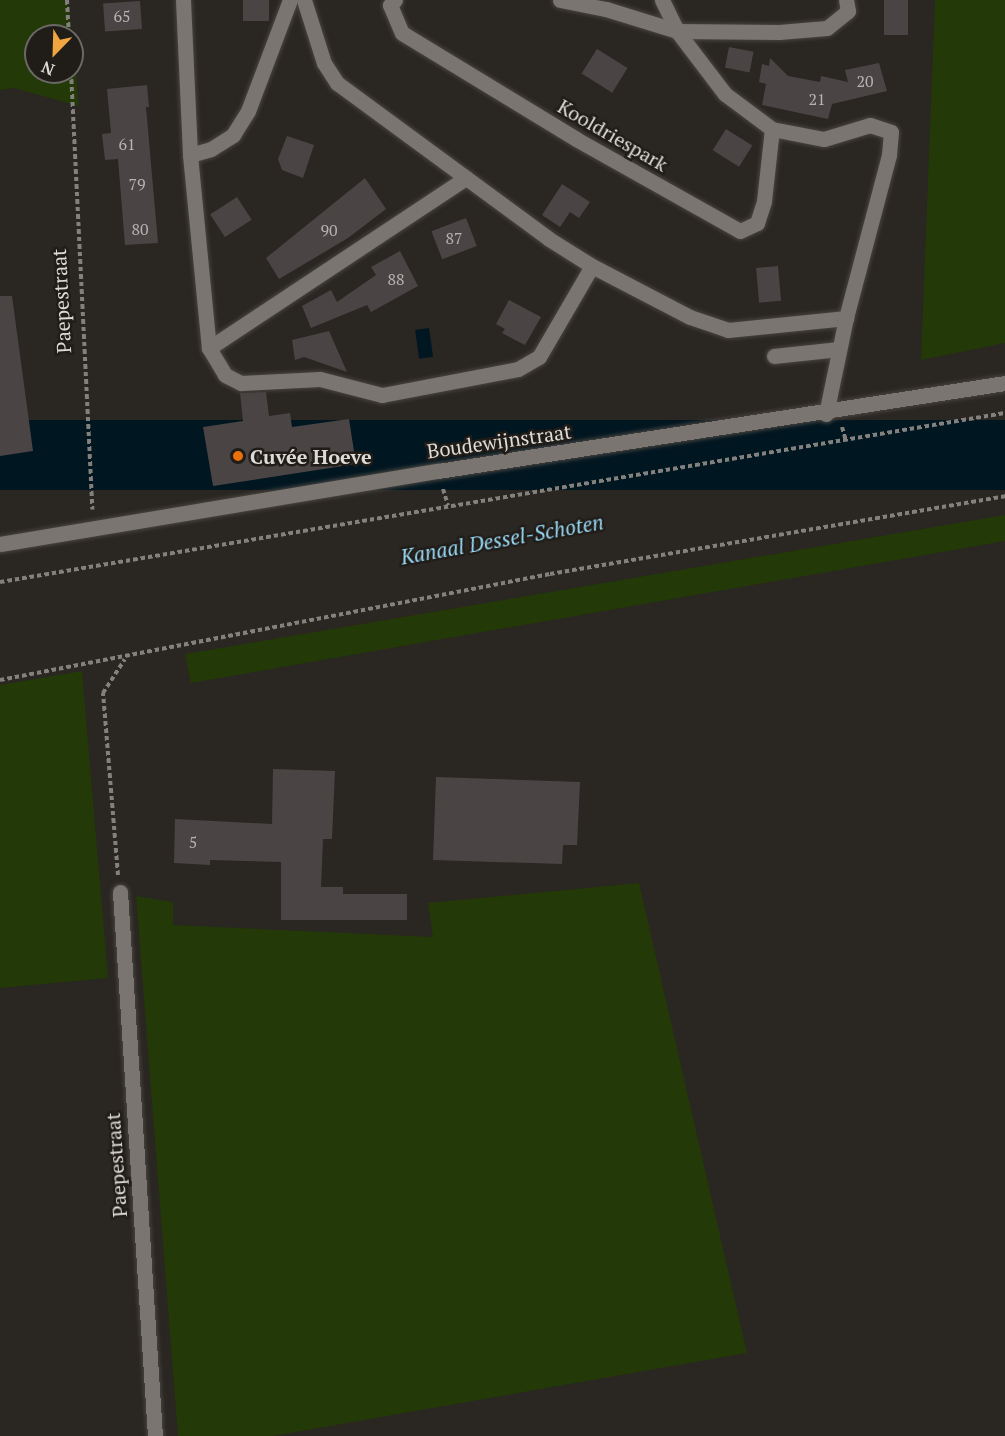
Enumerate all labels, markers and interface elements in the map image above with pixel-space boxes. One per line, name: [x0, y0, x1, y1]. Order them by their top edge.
house number: 65: [113, 6, 131, 26]
north arrow: [24, 24, 84, 84]
text: N: [38, 56, 58, 81]
house number: 20: [856, 71, 874, 91]
house number: 21: [808, 89, 826, 109]
street label: Kooldriespark: [554, 94, 672, 176]
house number: 61: [118, 134, 136, 154]
house number: 79: [128, 174, 146, 194]
house number: 80: [131, 219, 149, 239]
house number: 90: [320, 220, 338, 240]
house number: 87: [445, 228, 463, 248]
street label: Paepestraat: [46, 248, 76, 354]
house number: 88: [387, 269, 405, 289]
street label: Boudewijnstraat: [425, 419, 573, 463]
place label: Cuvée Hoeve: [250, 444, 372, 468]
marker: Cuvée Hoeve: [231, 449, 245, 463]
water label: Kanaal Dessel-Schoten: [399, 509, 605, 569]
house number: 5: [189, 832, 197, 852]
street label: Paepestraat: [100, 1112, 132, 1218]

